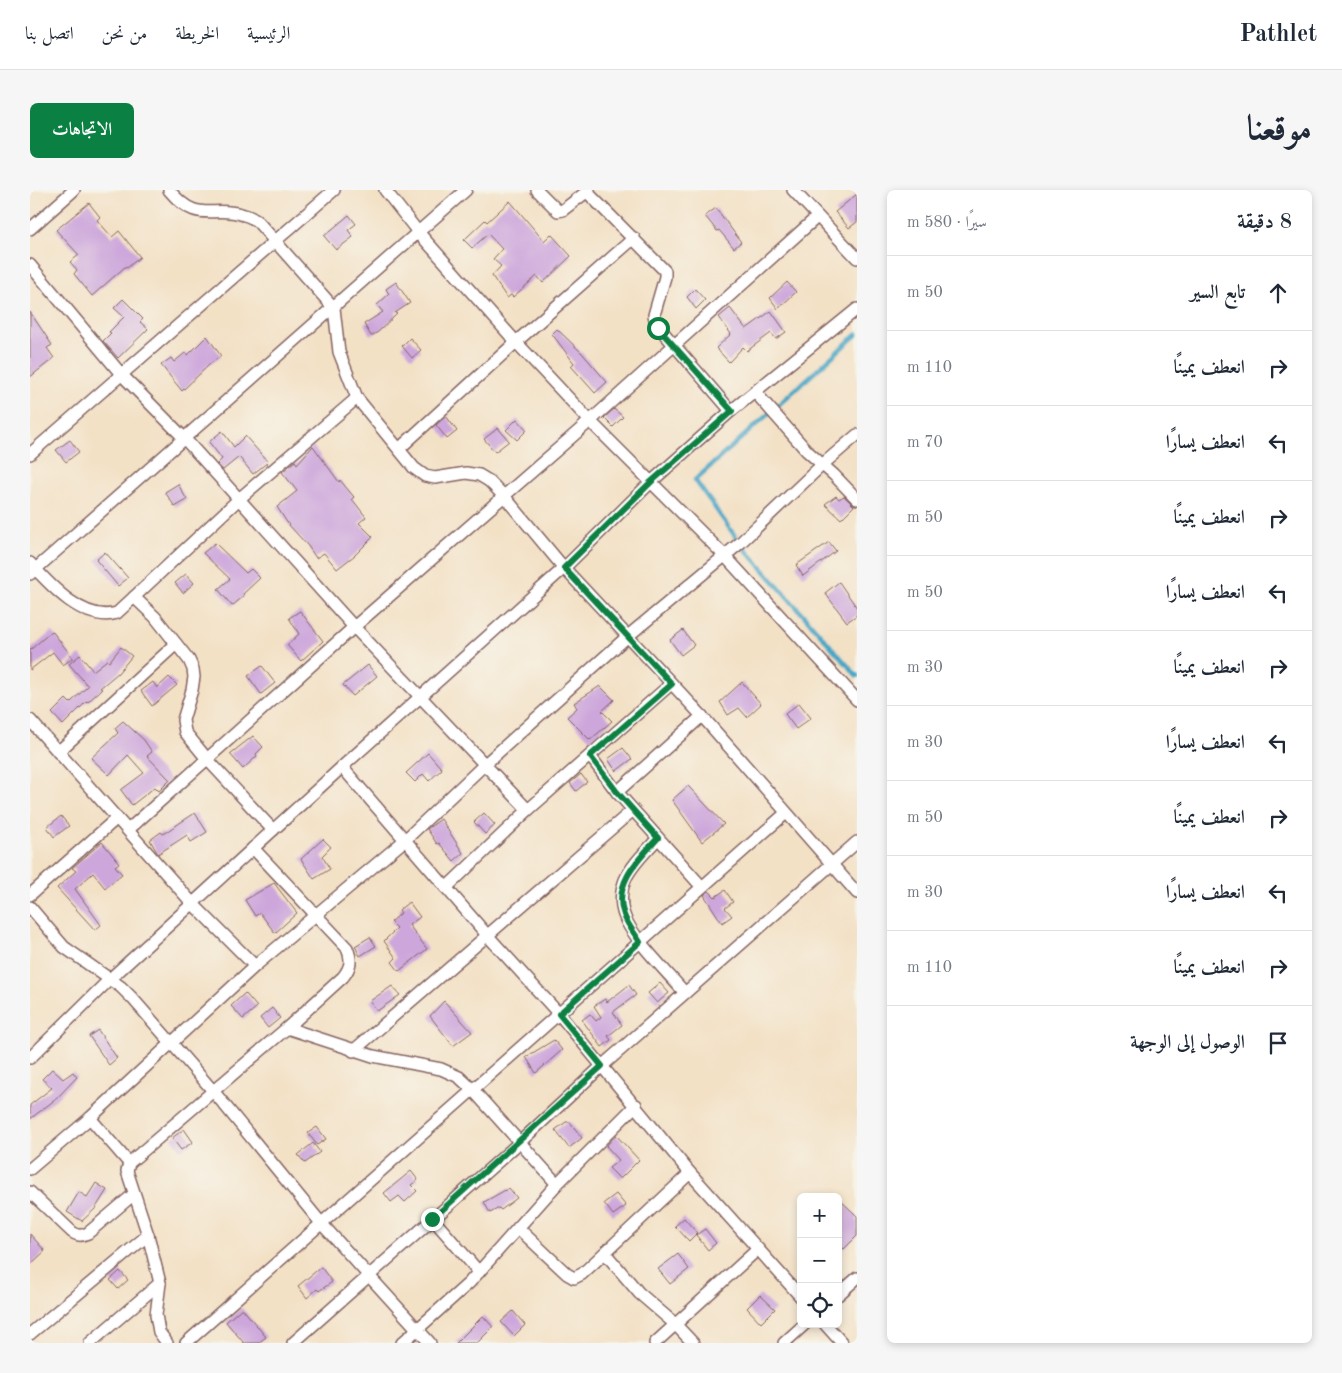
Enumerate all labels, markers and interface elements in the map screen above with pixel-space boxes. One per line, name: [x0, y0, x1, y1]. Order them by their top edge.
text: Pathlet: [1239, 23, 1317, 47]
text: اتصل بنا: [25, 25, 74, 43]
text: من نحن: [102, 25, 147, 43]
text: الخريطة: [175, 25, 219, 43]
text: الرئيسية: [247, 25, 290, 43]
button: الاتجاهات: [30, 103, 134, 158]
text: موقعنا: [1247, 112, 1312, 147]
text: 8 دقيقة: [1237, 212, 1292, 233]
text: سيرًا · 580 m: [907, 215, 987, 231]
icon: ahead: [1264, 279, 1292, 307]
text: تابع السير: [1190, 284, 1245, 303]
text: 50 m: [907, 285, 943, 301]
route start: [647, 317, 670, 340]
icon: right: [1264, 354, 1292, 382]
text: انعطف يمينًا: [1173, 359, 1245, 378]
text: 110 m: [907, 360, 952, 376]
icon: left: [1264, 429, 1292, 457]
text: انعطف يسارًا: [1166, 434, 1245, 453]
text: 70 m: [907, 435, 943, 451]
icon: right: [1264, 504, 1292, 532]
text: انعطف يمينًا: [1173, 509, 1245, 528]
text: 50 m: [907, 510, 943, 526]
icon: left: [1264, 579, 1292, 607]
text: انعطف يسارًا: [1166, 584, 1245, 603]
text: 50 m: [907, 585, 943, 601]
icon: right: [1264, 654, 1292, 682]
text: انعطف يمينًا: [1173, 659, 1245, 678]
text: 30 m: [907, 660, 943, 676]
icon: left: [1264, 729, 1292, 757]
text: انعطف يسارًا: [1166, 734, 1245, 753]
text: 30 m: [907, 735, 943, 751]
icon: right: [1264, 804, 1292, 832]
text: انعطف يمينًا: [1173, 809, 1245, 828]
text: 50 m: [907, 810, 943, 826]
icon: left: [1264, 879, 1292, 907]
text: انعطف يسارًا: [1166, 884, 1245, 903]
text: 30 m: [907, 885, 943, 901]
icon: right: [1264, 954, 1292, 982]
text: انعطف يمينًا: [1173, 959, 1245, 978]
text: 110 m: [907, 960, 952, 976]
icon: arrive: [1264, 1029, 1292, 1057]
text: الوصول إلى الوجهة: [1130, 1034, 1245, 1053]
map controls: [797, 1193, 842, 1328]
button: +: [797, 1193, 842, 1238]
route end: [421, 1208, 444, 1231]
button: −: [797, 1238, 842, 1283]
button: locate: [797, 1283, 842, 1328]

